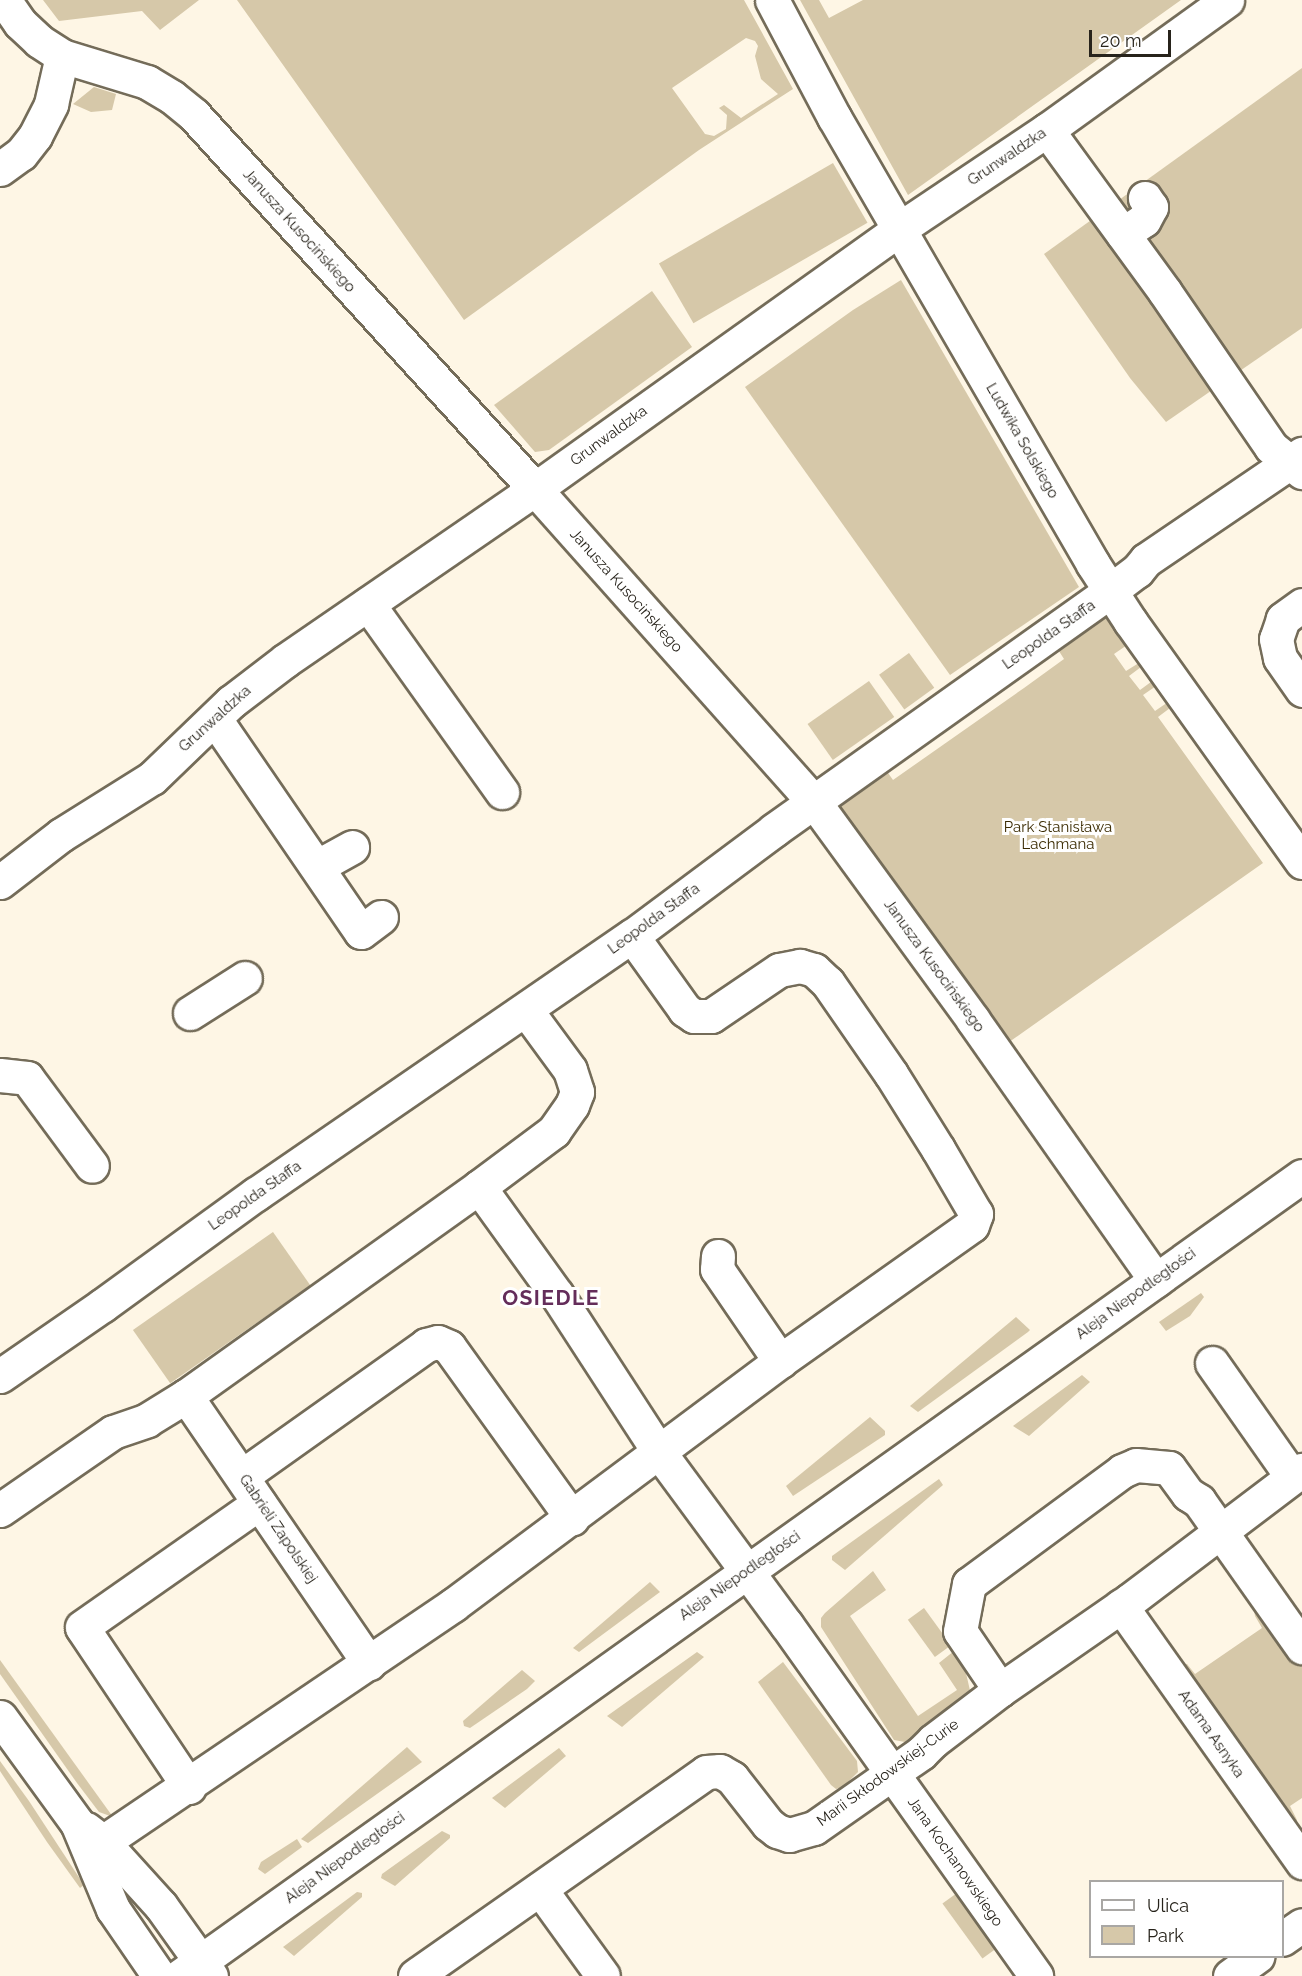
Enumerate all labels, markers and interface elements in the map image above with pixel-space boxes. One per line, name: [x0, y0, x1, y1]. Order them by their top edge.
scale bar: [1092, 18, 1174, 56]
text: 20 m: [1100, 30, 1142, 51]
street label: Grunwaldzka: [964, 124, 1050, 190]
street label: Janusza Kusocińskiego: [239, 166, 359, 296]
street label: Ludwika Solskiego: [982, 380, 1062, 502]
street label: Grunwaldzka: [567, 402, 651, 470]
street label: Janusza Kusocińskiego: [566, 526, 686, 656]
street label: Leopolda Staffa: [999, 596, 1099, 674]
street label: Grunwaldzka: [175, 682, 255, 756]
park label: Park Stanisława Lachmana: [1004, 818, 1112, 853]
street label: Leopolda Staffa: [605, 880, 703, 958]
street label: Janusza Kusocińskiego: [880, 896, 988, 1036]
street label: Leopolda Staffa: [205, 1157, 305, 1235]
street label: Aleja Niepodległości: [1073, 1244, 1199, 1344]
district label: OSIEDLE: [502, 1285, 600, 1311]
street label: Gabrieli Zapolskiej: [235, 1471, 321, 1587]
street label: Aleja Niepodległości: [676, 1527, 804, 1625]
street label: Adama Asnyka: [1174, 1687, 1248, 1781]
street label: Marii Skłodowskiej-Curie: [814, 1716, 962, 1830]
street label: Jana Kochanowskiego: [903, 1794, 1007, 1930]
street label: Aleja Niepodległości: [282, 1808, 408, 1908]
legend: [1089, 1880, 1284, 1958]
text: Ulica: [1147, 1895, 1189, 1916]
text: Park: [1147, 1925, 1184, 1946]

